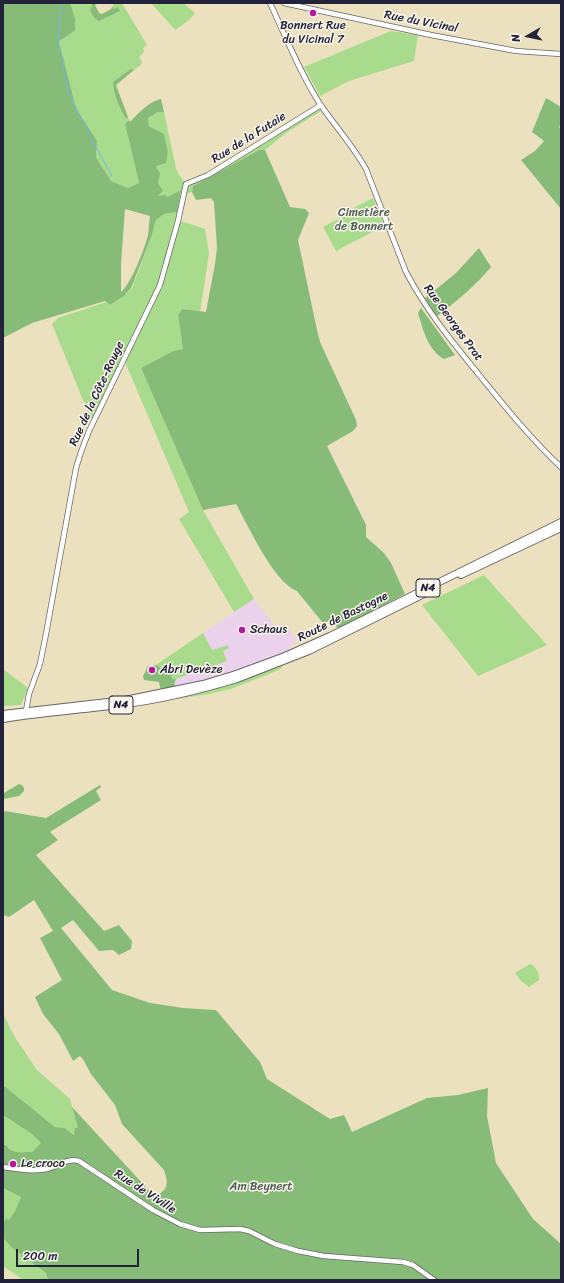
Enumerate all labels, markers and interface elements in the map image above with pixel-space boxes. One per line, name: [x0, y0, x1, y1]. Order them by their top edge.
marker: Bonnert Rue du Vicinal 7: [308, 8, 318, 18]
street label: Rue du Vicinal: [383, 8, 459, 36]
north arrow: [508, 16, 548, 56]
place label: Bonnert Rue du Vicinal 7: [280, 19, 346, 47]
text: N: [506, 33, 526, 43]
street label: Rue de la Futaie: [209, 109, 289, 167]
park label: Cimetière de Bonnert: [335, 206, 393, 234]
street label: Rue Georges Prat: [420, 282, 486, 364]
street label: Rue de la Côte-Rouge: [66, 339, 128, 449]
road number: N4: [416, 579, 440, 597]
street label: Route de Bastogne: [296, 589, 390, 645]
place label: Schaus: [250, 623, 287, 637]
marker: Schaus: [237, 625, 247, 635]
place label: Abri Devèze: [160, 663, 223, 677]
marker: Abri Devèze: [147, 665, 157, 675]
road number: N4: [109, 696, 133, 714]
place label: Le croco: [21, 1157, 65, 1171]
marker: Le croco: [8, 1159, 18, 1169]
street label: Rue de Viville: [111, 1167, 179, 1217]
park label: Am Beynert: [230, 1180, 292, 1194]
scale bar: [18, 1241, 141, 1267]
text: 200 m: [23, 1245, 57, 1267]

